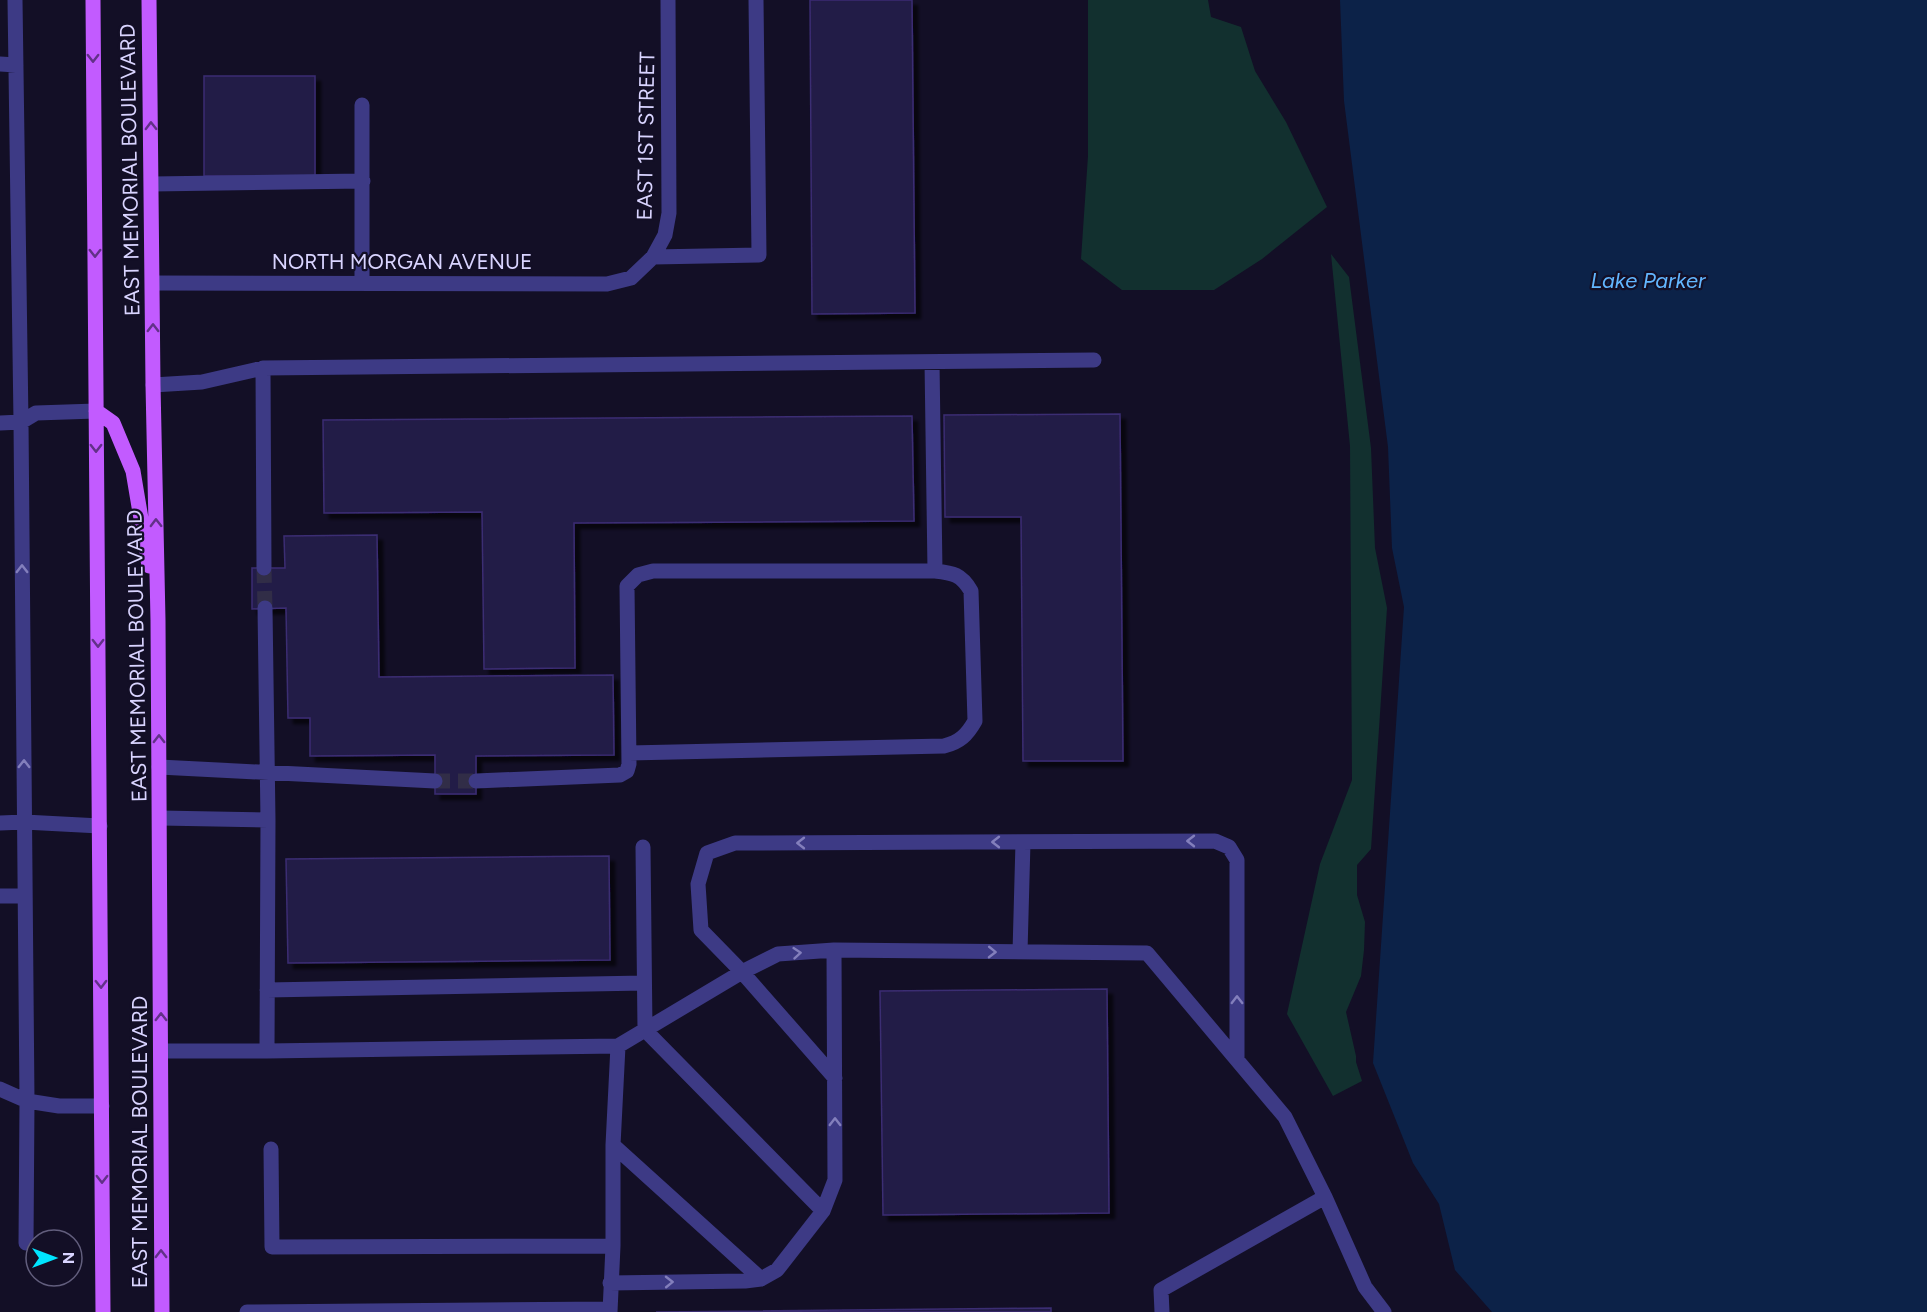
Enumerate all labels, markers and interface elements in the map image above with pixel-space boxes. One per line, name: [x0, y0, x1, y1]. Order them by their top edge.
street label: EAST MEMORIAL BOULEVARD: [114, 24, 145, 316]
street label: EAST 1ST STREET: [632, 51, 659, 221]
one-way arrow: [87, 54, 99, 63]
one-way arrow: [145, 121, 157, 130]
one-way arrow: [89, 249, 101, 258]
street label: NORTH MORGAN AVENUE: [272, 249, 532, 274]
water label: Lake Parker: [1590, 267, 1707, 294]
one-way arrow: [147, 323, 159, 332]
one-way arrow: [90, 444, 103, 453]
street label: EAST MEMORIAL BOULEVARD: [121, 510, 152, 802]
one-way arrow: [150, 518, 163, 527]
one-way arrow: [16, 564, 28, 573]
one-way arrow: [92, 639, 104, 648]
one-way arrow: [153, 734, 165, 743]
one-way arrow: [18, 759, 30, 768]
one-way arrow: [1187, 835, 1196, 847]
one-way arrow: [992, 836, 1001, 848]
one-way arrow: [797, 837, 806, 849]
one-way arrow: [987, 945, 996, 958]
one-way arrow: [792, 947, 801, 960]
one-way arrow: [95, 980, 107, 989]
street label: EAST MEMORIAL BOULEVARD: [127, 996, 152, 1288]
one-way arrow: [1231, 996, 1243, 1005]
one-way arrow: [155, 1012, 167, 1021]
one-way arrow: [829, 1117, 841, 1126]
one-way arrow: [96, 1175, 109, 1184]
north arrow: [24, 1228, 84, 1288]
one-way arrow: [155, 1249, 167, 1258]
text: N: [59, 1252, 78, 1264]
one-way arrow: [664, 1276, 673, 1288]

